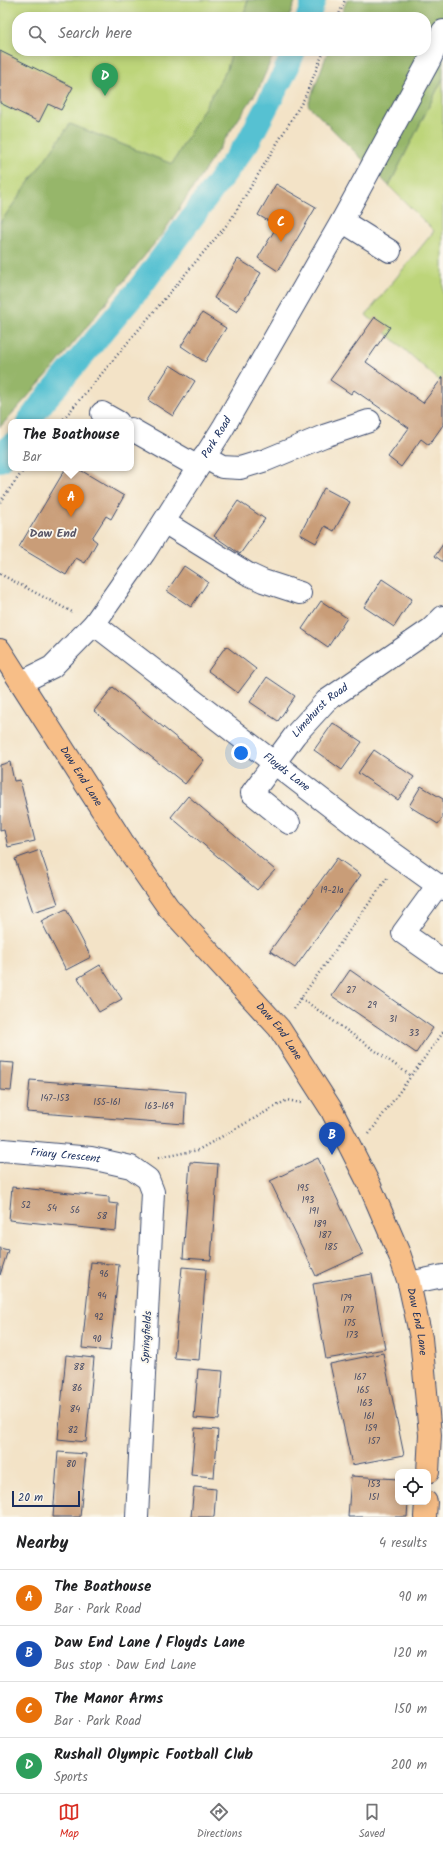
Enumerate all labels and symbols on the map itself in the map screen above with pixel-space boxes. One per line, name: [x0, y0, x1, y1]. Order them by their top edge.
pin: D: [92, 63, 118, 96]
pin: C: [268, 209, 294, 242]
street label: Park Road: [197, 413, 237, 462]
pin: A: [58, 484, 84, 517]
district label: Daw End: [30, 524, 77, 543]
street label: Limehurst Road: [288, 679, 353, 742]
street label: Daw End Lane: [55, 743, 107, 810]
your location: [231, 743, 251, 763]
street label: Floyds Lane: [259, 748, 314, 796]
house number: 19-21a: [320, 883, 344, 898]
house number: 27: [346, 983, 357, 998]
house number: 29: [367, 998, 377, 1013]
street label: Daw End Lane: [251, 999, 307, 1064]
house number: 31: [389, 1012, 397, 1027]
house number: 33: [409, 1026, 419, 1041]
house number: 147-153: [41, 1091, 69, 1106]
house number: 155-161: [93, 1095, 121, 1110]
house number: 163-169: [144, 1099, 174, 1114]
pin: B: [319, 1122, 345, 1155]
street label: Friary Crescent: [30, 1144, 103, 1169]
house number: 195: [297, 1181, 310, 1196]
house number: 193: [302, 1193, 314, 1208]
house number: 52: [21, 1198, 31, 1213]
house number: 54: [47, 1201, 57, 1216]
house number: 56: [70, 1203, 80, 1218]
house number: 191: [309, 1204, 319, 1219]
house number: 58: [97, 1209, 108, 1224]
house number: 189: [314, 1217, 327, 1232]
house number: 187: [319, 1228, 332, 1243]
house number: 185: [324, 1240, 339, 1255]
house number: 96: [99, 1267, 109, 1282]
street label: Daw End Lane: [401, 1286, 432, 1356]
house number: 94: [97, 1289, 107, 1304]
house number: 179: [340, 1291, 352, 1306]
house number: 177: [342, 1303, 354, 1318]
house number: 92: [94, 1310, 104, 1325]
street label: Springfields: [137, 1310, 157, 1363]
house number: 175: [344, 1316, 357, 1331]
house number: 173: [346, 1328, 358, 1343]
house number: 90: [93, 1332, 102, 1347]
house number: 88: [74, 1360, 85, 1375]
house number: 167: [354, 1370, 367, 1385]
house number: 86: [72, 1381, 82, 1396]
house number: 165: [357, 1383, 370, 1398]
house number: 163: [360, 1396, 372, 1411]
house number: 84: [70, 1402, 80, 1417]
house number: 161: [364, 1409, 375, 1424]
house number: 159: [365, 1421, 378, 1436]
house number: 82: [68, 1423, 78, 1438]
house number: 157: [368, 1434, 381, 1449]
house number: 80: [66, 1457, 76, 1472]
house number: 153: [368, 1477, 380, 1492]
scale bar: [12, 1489, 80, 1508]
house number: 151: [369, 1490, 379, 1505]

